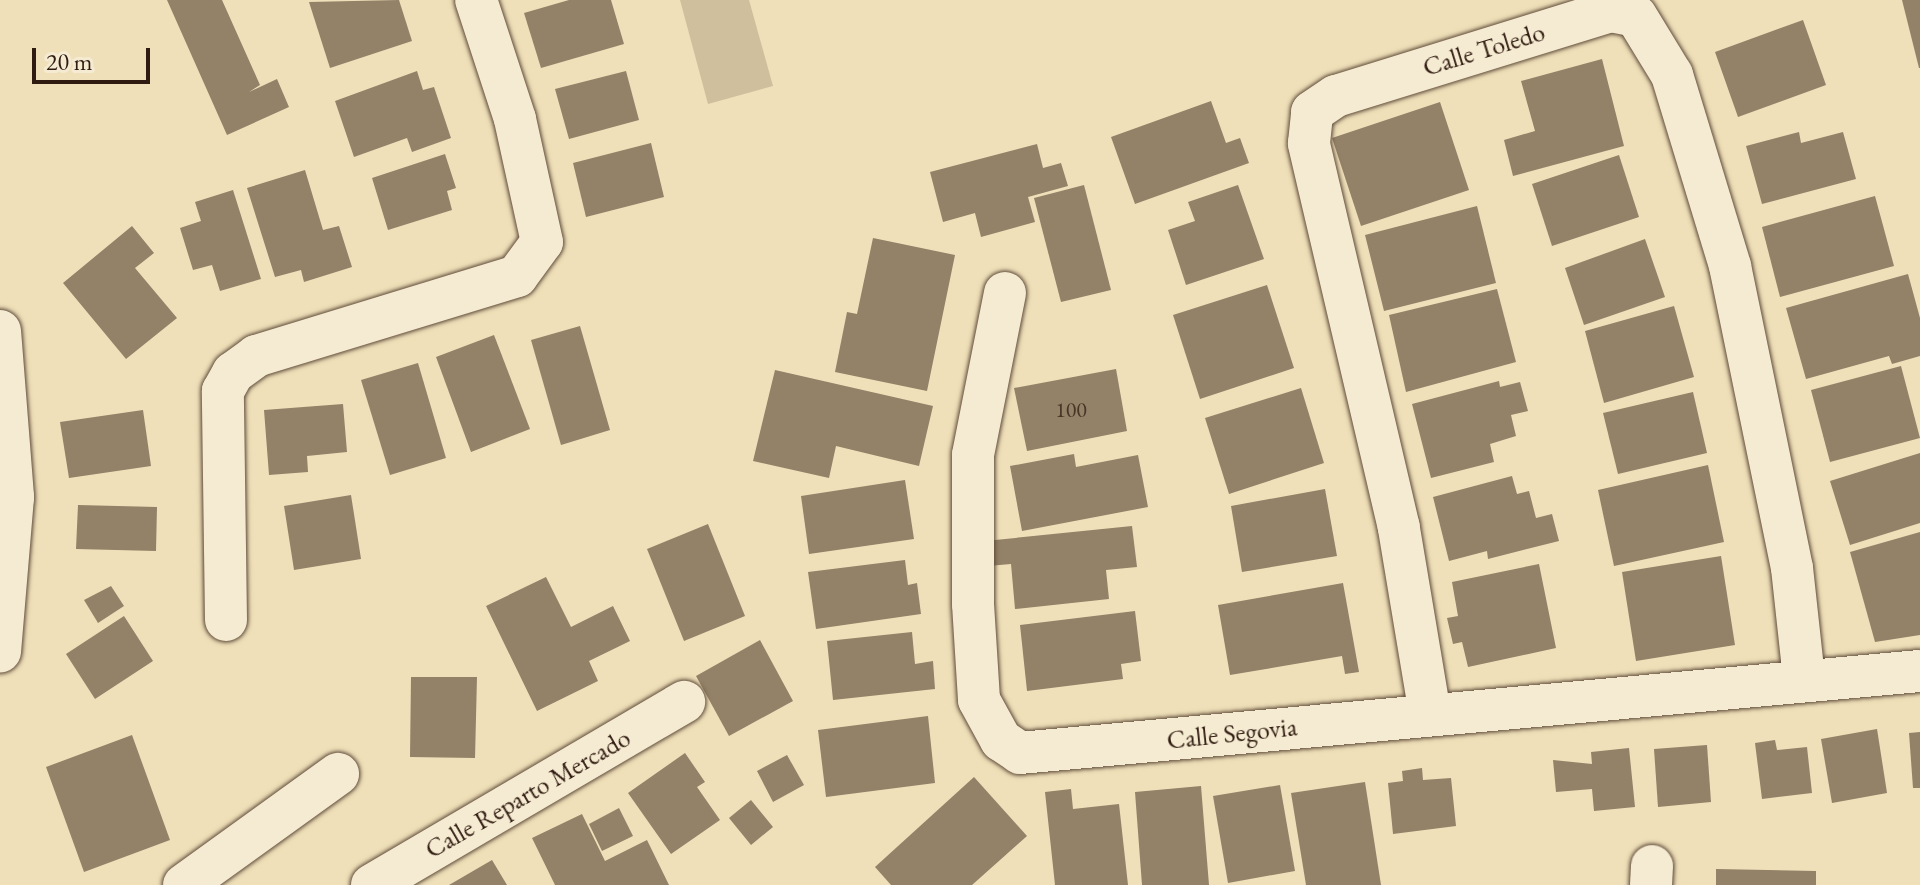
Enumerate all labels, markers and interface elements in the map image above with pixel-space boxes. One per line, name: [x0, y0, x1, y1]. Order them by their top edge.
street label: Calle Toledo: [1419, 17, 1549, 83]
scale bar: [36, 32, 154, 82]
text: 20 m: [46, 46, 93, 77]
house number: 100: [1055, 397, 1087, 423]
street label: Calle Segovia: [1165, 712, 1299, 756]
street label: Calle Reparto Mercado: [420, 723, 636, 865]

